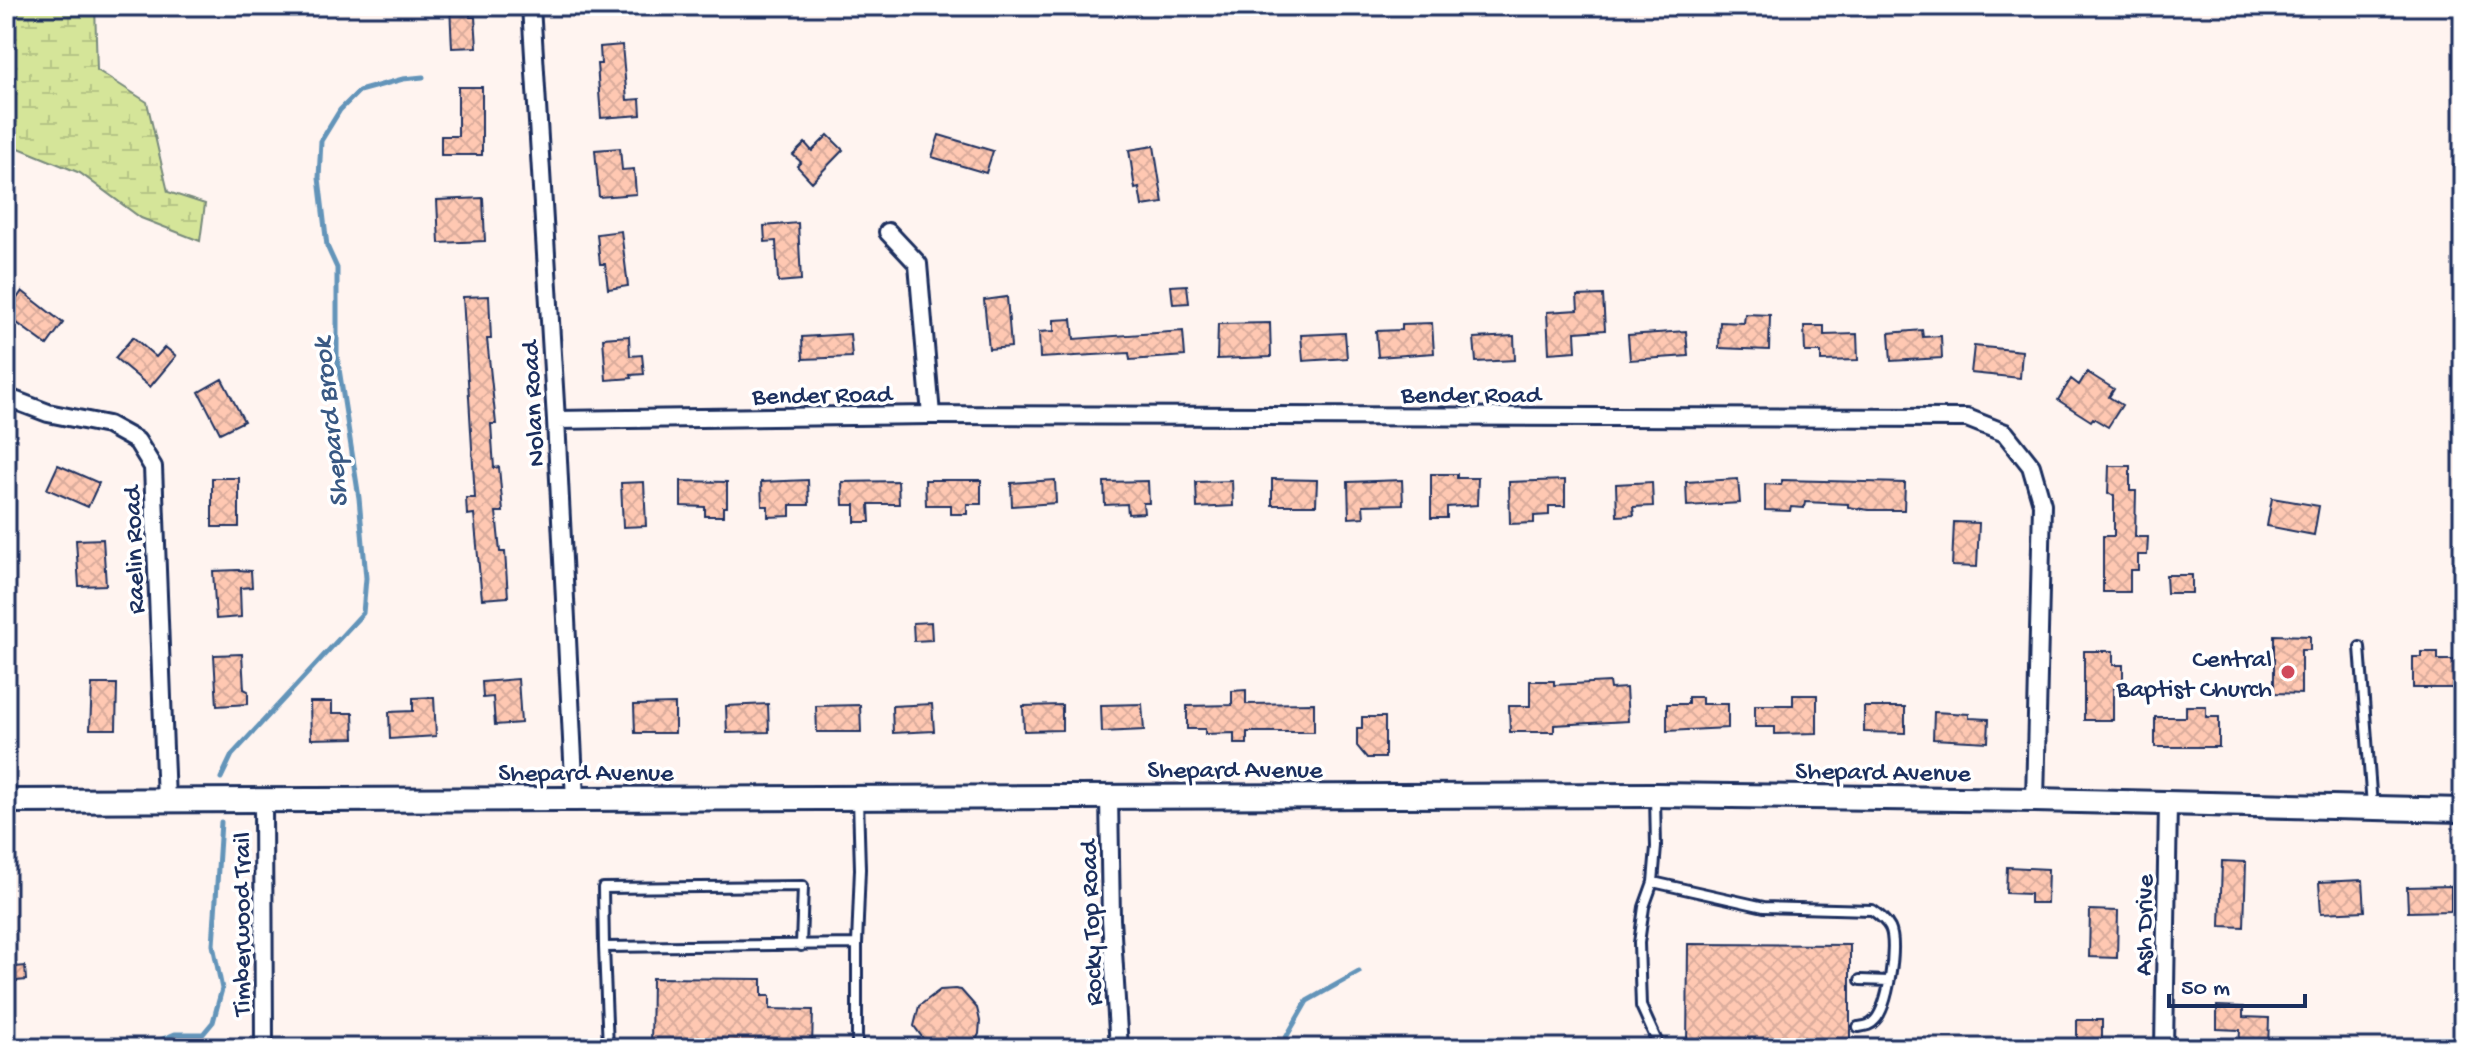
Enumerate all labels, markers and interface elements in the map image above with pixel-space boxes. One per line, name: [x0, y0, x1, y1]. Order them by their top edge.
water label: Shepard Brook: [307, 334, 358, 509]
street label: Nolan Road: [517, 338, 554, 467]
street label: Bender Road: [751, 381, 894, 414]
street label: Bender Road: [1400, 382, 1543, 413]
street label: Raelin Road: [119, 484, 154, 614]
place label: Central Baptist Church: [2116, 646, 2272, 707]
marker: Central Baptist Church: [2279, 663, 2297, 681]
street label: Shepard Avenue: [1147, 757, 1323, 788]
street label: Shepard Avenue: [1795, 757, 1971, 792]
street label: Shepard Avenue: [498, 760, 674, 791]
street label: Timberwood Trail: [229, 832, 260, 1018]
street label: Rocky Top Road: [1075, 838, 1112, 1006]
street label: Ash Drive: [2130, 873, 2163, 976]
scale bar: [2169, 958, 2305, 1008]
text: 50 m: [2181, 975, 2230, 1004]

